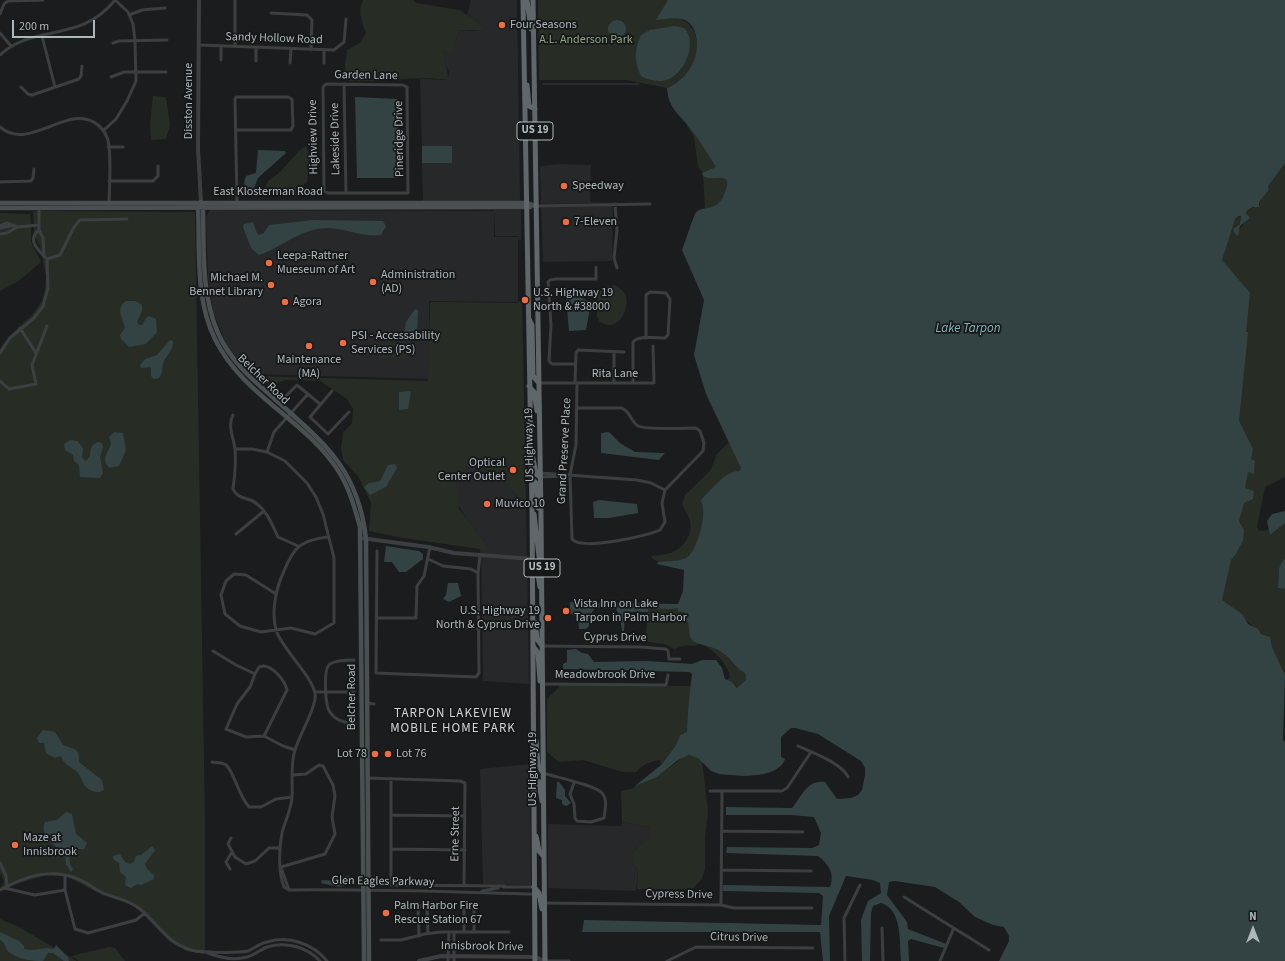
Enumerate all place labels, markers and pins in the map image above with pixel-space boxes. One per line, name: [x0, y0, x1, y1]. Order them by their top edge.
place label: Four Seasons: [510, 18, 577, 32]
marker: Four Seasons: [497, 20, 507, 30]
place label: Speedway: [572, 179, 624, 193]
marker: Speedway: [559, 181, 569, 191]
place label: 7-Eleven: [574, 215, 617, 229]
marker: 7-Eleven: [561, 217, 571, 227]
place label: Leepa-Rattner Mueseum of Art: [277, 249, 355, 277]
marker: Leepa-Rattner Mueseum of Art: [264, 258, 274, 268]
place label: Administration (AD): [381, 268, 455, 296]
place label: Michael M. Bennet Library: [189, 271, 263, 299]
marker: Administration (AD): [368, 277, 378, 287]
marker: Michael M. Bennet Library: [266, 280, 276, 290]
place label: U.S. Highway 19 North & #38000: [533, 286, 613, 314]
place label: Agora: [293, 295, 322, 309]
marker: U.S. Highway 19 North & #38000: [520, 295, 530, 305]
marker: Agora: [280, 297, 290, 307]
place label: PSI - Accessability Services (PS): [351, 329, 440, 357]
marker: PSI - Accessability Services (PS): [338, 338, 348, 348]
marker: Maintenance (MA): [304, 341, 314, 351]
place label: Maintenance (MA): [277, 353, 341, 381]
place label: Optical Center Outlet: [438, 456, 505, 484]
marker: Optical Center Outlet: [508, 465, 518, 475]
place label: Muvico 10: [495, 497, 545, 511]
marker: Muvico 10: [482, 499, 492, 509]
place label: Vista Inn on Lake Tarpon in Palm Harbor: [574, 597, 687, 625]
place label: U.S. Highway 19 North & Cyprus Drive: [436, 604, 540, 632]
marker: Vista Inn on Lake Tarpon in Palm Harbor: [561, 606, 571, 616]
marker: U.S. Highway 19 North & Cyprus Drive: [543, 613, 553, 623]
place label: Lot 78: [337, 747, 367, 761]
place label: Lot 76: [396, 747, 426, 761]
marker: Lot 78: [370, 749, 380, 759]
marker: Lot 76: [383, 749, 393, 759]
place label: Maze at Innisbrook: [23, 831, 77, 859]
marker: Maze at Innisbrook: [10, 840, 20, 850]
place label: Palm Harbor Fire Rescue Station 67: [394, 899, 482, 927]
marker: Palm Harbor Fire Rescue Station 67: [381, 908, 391, 918]

